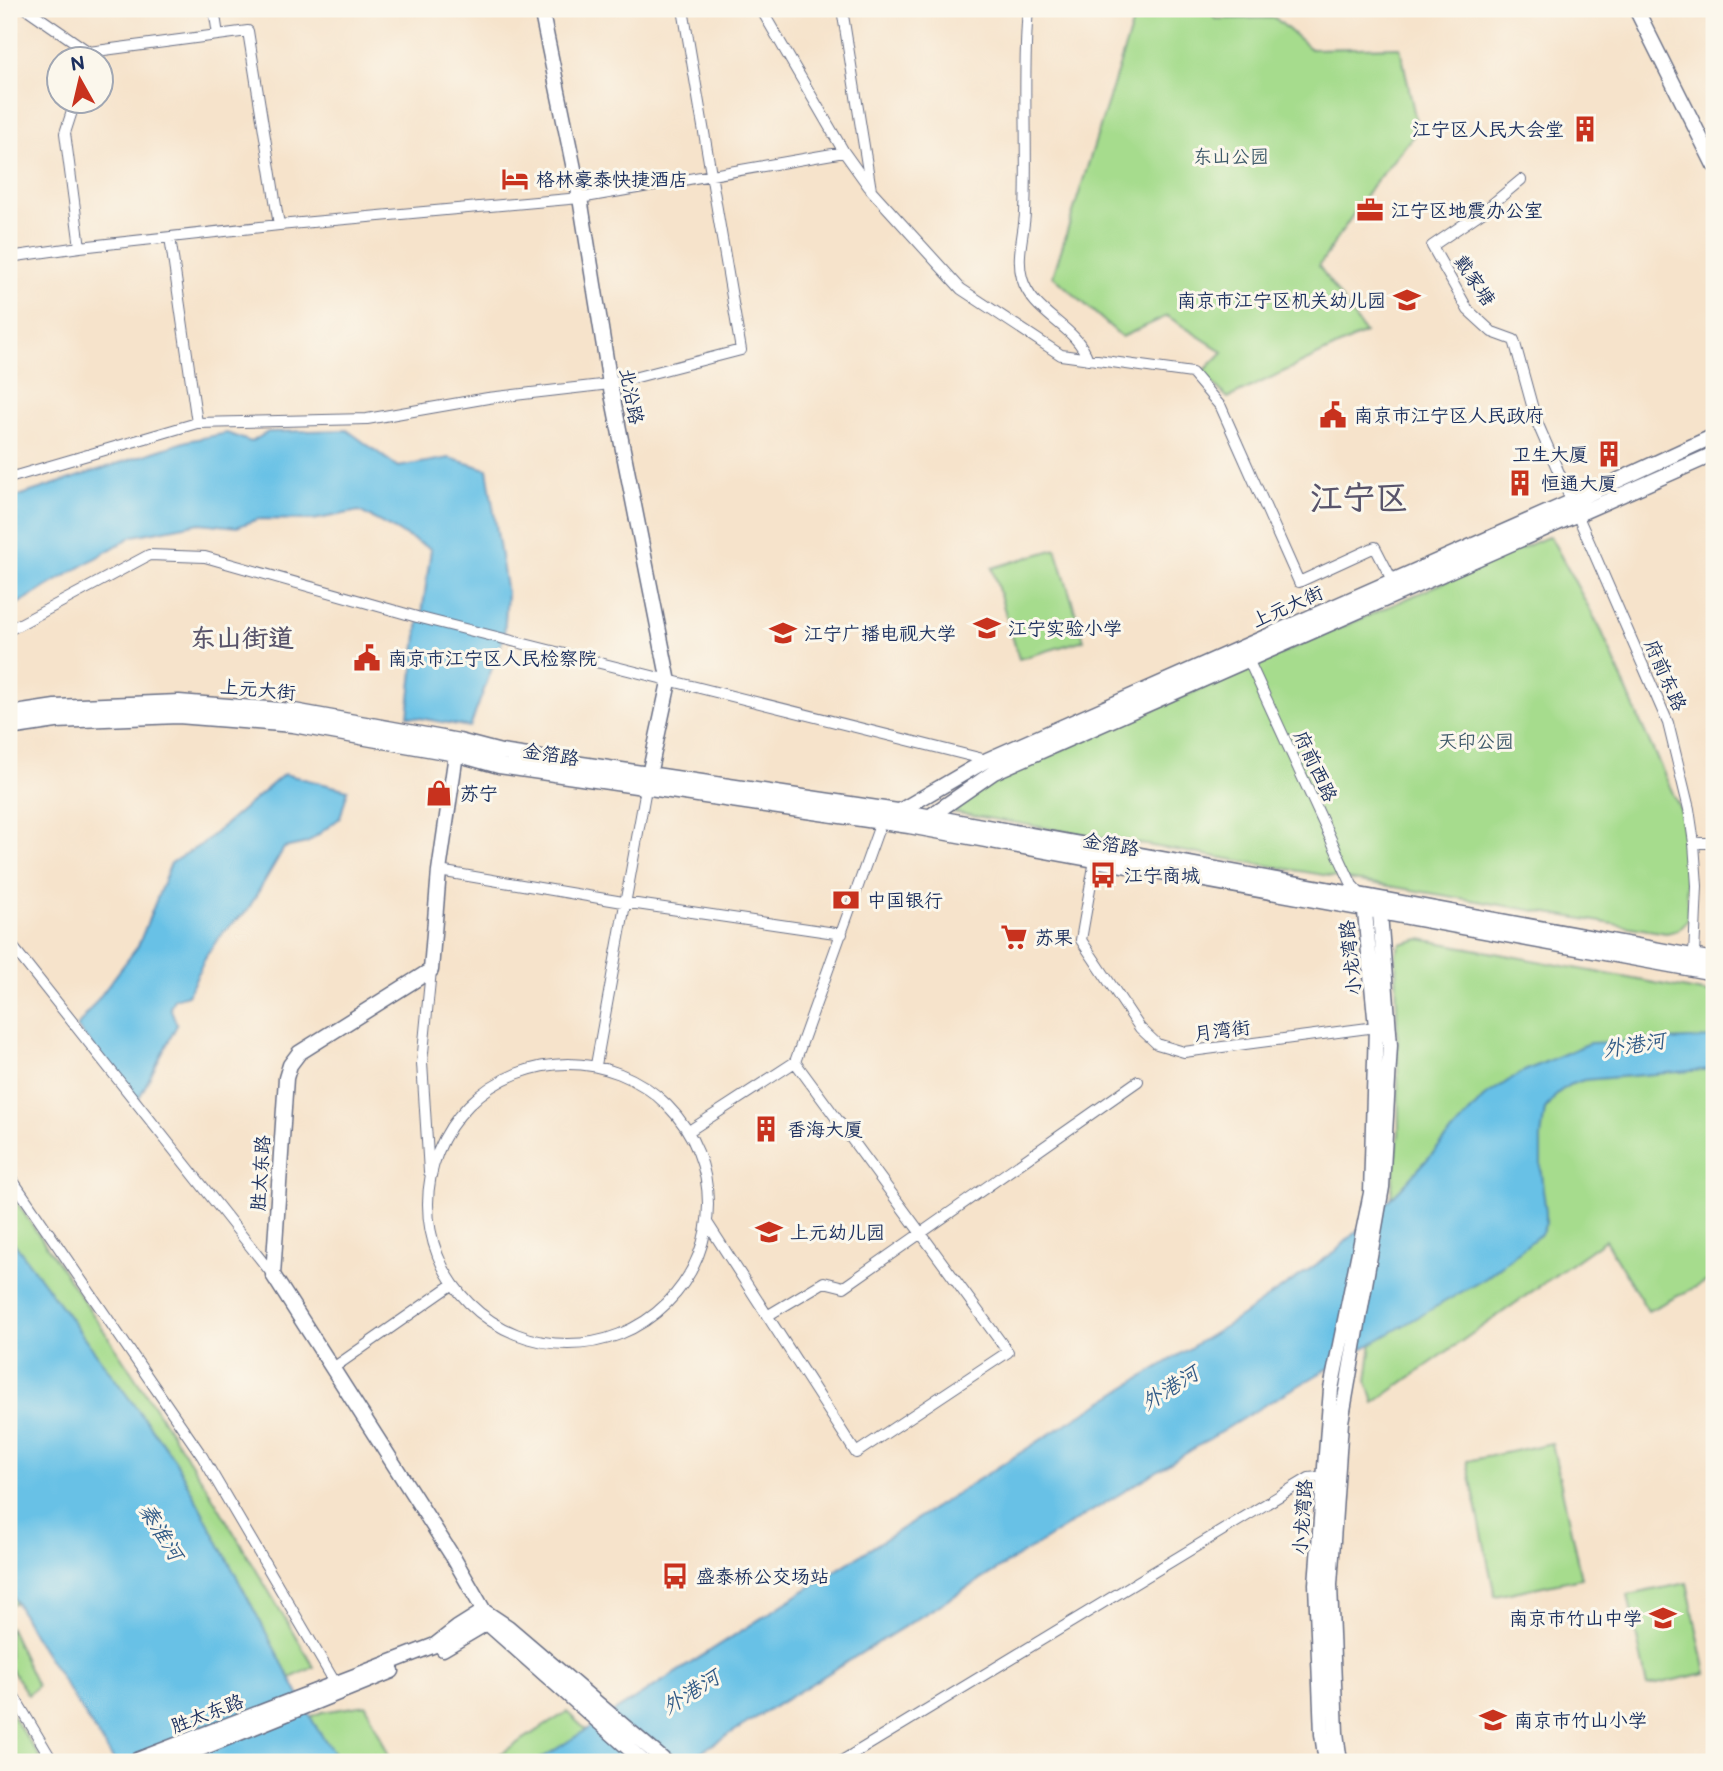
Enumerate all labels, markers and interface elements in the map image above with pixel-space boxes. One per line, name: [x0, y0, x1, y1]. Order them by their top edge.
north arrow: [46, 46, 116, 116]
text: N: [69, 52, 87, 77]
building icon: 江宁区人民大会堂: [1570, 114, 1600, 144]
place label: 江宁区人民大会堂: [1412, 119, 1564, 142]
park label: 东山公园: [1193, 146, 1269, 169]
hotel icon: 格林豪泰快捷酒店: [500, 164, 530, 194]
place label: 格林豪泰快捷酒店: [536, 169, 688, 192]
office icon: 江宁区地震办公室: [1355, 195, 1385, 225]
place label: 江宁区地震办公室: [1391, 200, 1543, 223]
street label: 戴家塘: [1448, 251, 1499, 311]
school or university icon: 南京市江宁区机关幼儿园: [1392, 285, 1422, 315]
place label: 南京市江宁区机关幼儿园: [1177, 290, 1386, 313]
street label: 北沿路: [614, 366, 647, 426]
public building icon: 南京市江宁区人民政府: [1318, 400, 1348, 430]
place label: 南京市江宁区人民政府: [1354, 405, 1544, 428]
building icon: 卫生大厦: [1594, 439, 1624, 469]
place label: 卫生大厦: [1512, 444, 1588, 467]
building icon: 恒通大厦: [1505, 468, 1535, 498]
place label: 恒通大厦: [1541, 473, 1617, 496]
district label: 江宁区: [1310, 479, 1409, 519]
street label: 上元大街: [1248, 581, 1327, 633]
school or university icon: 江宁实验小学: [972, 613, 1002, 643]
school or university icon: 江宁广播电视大学: [768, 618, 798, 648]
place label: 江宁实验小学: [1008, 618, 1122, 641]
place label: 江宁广播电视大学: [804, 623, 956, 646]
district label: 东山街道: [190, 624, 294, 655]
street label: 府前东路: [1639, 636, 1691, 715]
public building icon: 南京市江宁区人民检察院: [352, 643, 382, 673]
place label: 南京市江宁区人民检察院: [388, 648, 597, 671]
street label: 上元大街: [219, 676, 297, 705]
street label: 府前西路: [1288, 727, 1341, 806]
park label: 天印公园: [1438, 731, 1514, 754]
street label: 金箔路: [521, 740, 581, 771]
shop icon: 苏宁: [424, 778, 454, 808]
place label: 苏宁: [460, 783, 498, 806]
street label: 金箔路: [1081, 829, 1141, 862]
bus stop icon: 江宁商城: [1088, 860, 1118, 890]
place label: 江宁商城: [1124, 865, 1200, 888]
bank icon: 中国银行: [831, 885, 861, 915]
place label: 中国银行: [867, 890, 943, 913]
street label: 小龙湾路: [1336, 919, 1367, 997]
supermarket icon: 苏果: [999, 922, 1029, 952]
place label: 苏果: [1035, 927, 1073, 950]
street label: 月湾街: [1192, 1017, 1252, 1046]
water label: 外港河: [1601, 1028, 1670, 1063]
building icon: 香海大厦: [751, 1114, 781, 1144]
place label: 香海大厦: [787, 1119, 863, 1142]
street label: 胜太东路: [247, 1134, 276, 1212]
school or university icon: 上元幼儿园: [754, 1217, 784, 1247]
place label: 上元幼儿园: [790, 1222, 885, 1245]
water label: 外港河: [1137, 1360, 1206, 1416]
street label: 小龙湾路: [1289, 1478, 1318, 1556]
water label: 秦淮河: [133, 1499, 189, 1568]
bus stop icon: 盛泰桥公交场站: [660, 1561, 690, 1591]
place label: 盛泰桥公交场站: [696, 1566, 829, 1589]
school or university icon: 南京市竹山中学: [1648, 1603, 1678, 1633]
place label: 南京市竹山中学: [1509, 1608, 1642, 1631]
water label: 外港河: [658, 1664, 727, 1720]
street label: 胜太东路: [168, 1690, 247, 1739]
school or university icon: 南京市竹山小学: [1478, 1705, 1508, 1735]
place label: 南京市竹山小学: [1514, 1710, 1647, 1733]

